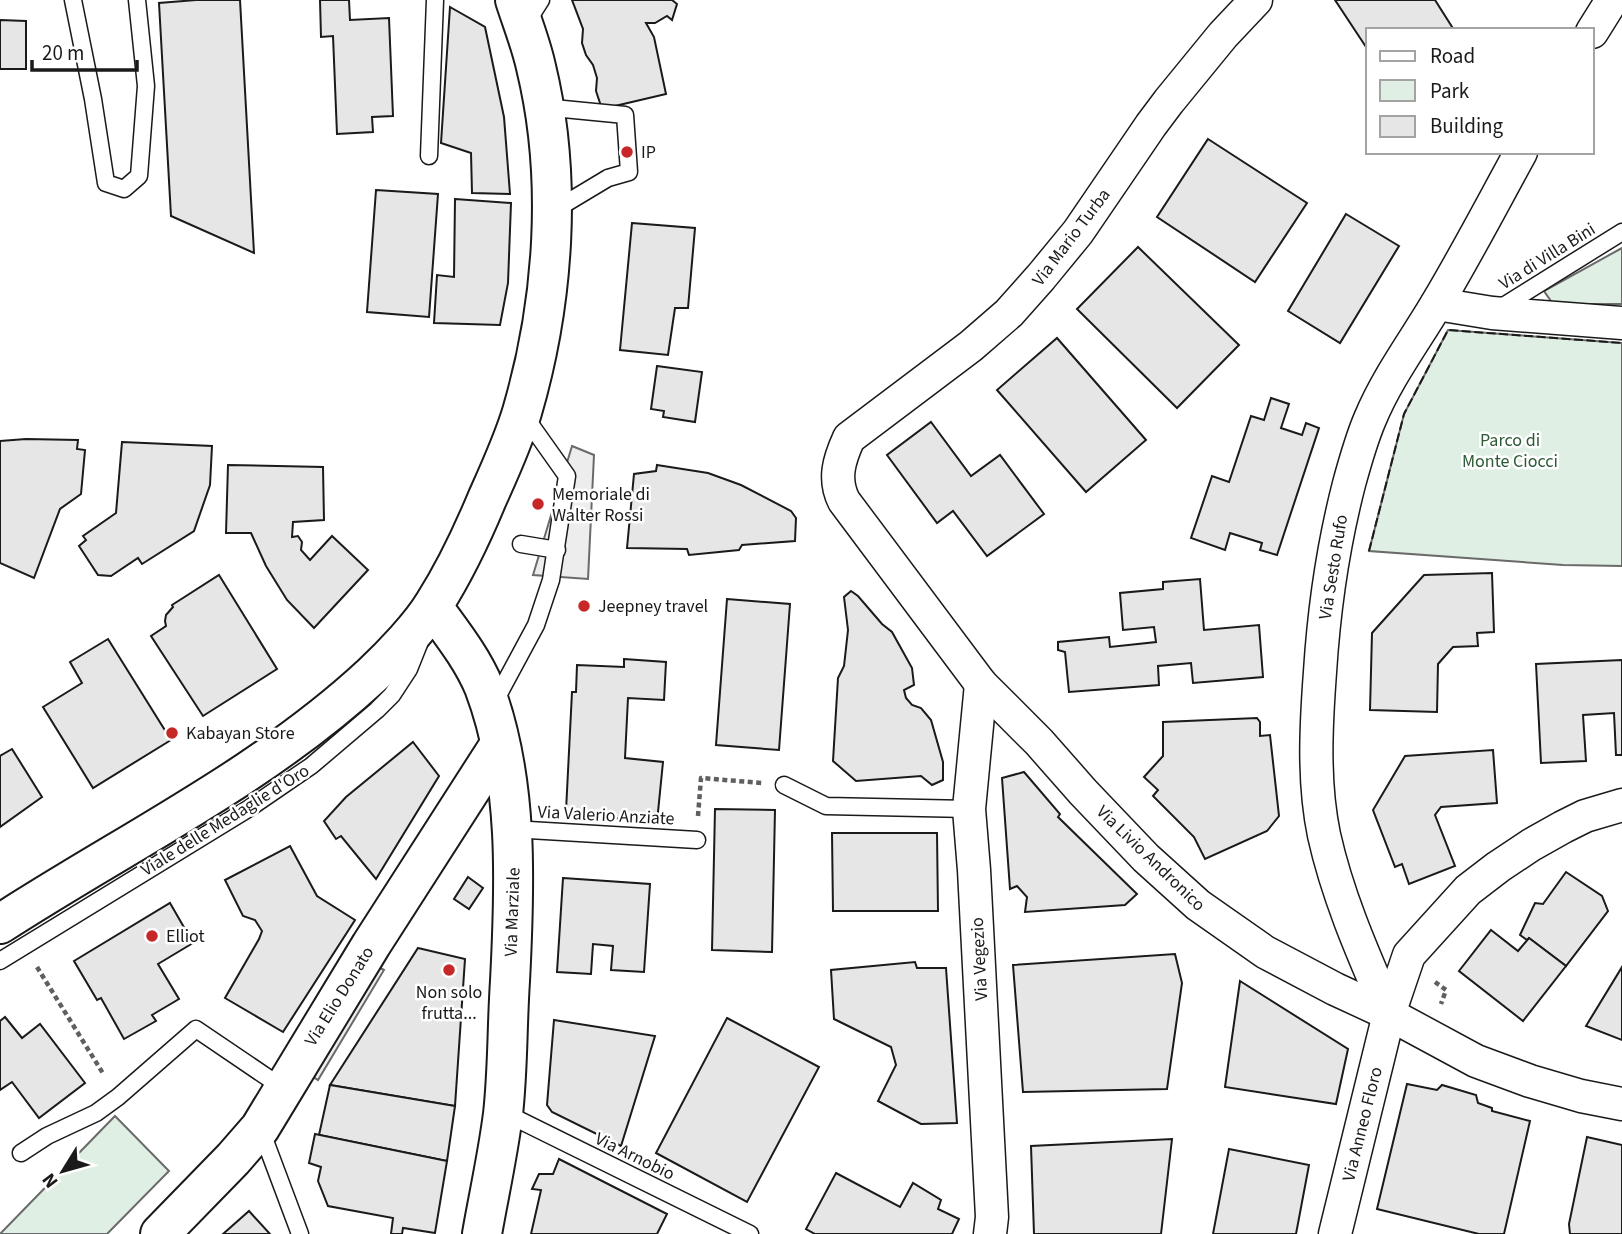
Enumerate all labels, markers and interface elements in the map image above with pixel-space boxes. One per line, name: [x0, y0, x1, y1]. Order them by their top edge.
scale bar: [32, 28, 136, 72]
legend: [1366, 28, 1594, 154]
text: 20 m: [42, 38, 84, 68]
text: Road: [1430, 41, 1475, 71]
text: Park: [1430, 76, 1470, 106]
text: Building: [1430, 111, 1504, 141]
place label: IP: [641, 140, 656, 165]
marker: IP: [619, 144, 635, 160]
street label: Via Mario Turba: [1026, 183, 1116, 291]
street label: Via di Villa Bini: [1494, 217, 1600, 296]
park label: Parco di Monte Ciocci: [1462, 428, 1558, 474]
place label: Memoriale di Walter Rossi: [552, 482, 650, 528]
marker: Memoriale di Walter Rossi: [530, 496, 546, 512]
street label: Via Sesto Rufo: [1313, 513, 1354, 621]
place label: Jeepney travel: [598, 594, 708, 619]
marker: Jeepney travel: [576, 598, 592, 614]
place label: Kabayan Store: [186, 721, 295, 746]
marker: Kabayan Store: [164, 725, 180, 741]
street label: Viale delle Medaglie d'Oro: [136, 758, 314, 883]
street label: Via Valerio Anziate: [537, 799, 675, 832]
street label: Via Livio Andronico: [1091, 800, 1211, 917]
street label: Via Marziale: [498, 867, 527, 957]
street label: Via Vegezio: [965, 917, 994, 1001]
place label: Elliot: [166, 924, 205, 949]
marker: Elliot: [144, 928, 160, 944]
street label: Via Elio Donato: [299, 942, 380, 1051]
marker: Non solo frutta...: [441, 962, 457, 978]
place label: Non solo frutta...: [416, 980, 482, 1026]
street label: Via Anneo Floro: [1336, 1064, 1389, 1184]
street label: Via Arnobio: [591, 1126, 679, 1187]
north arrow: [28, 1136, 98, 1206]
text: N: [36, 1167, 65, 1194]

